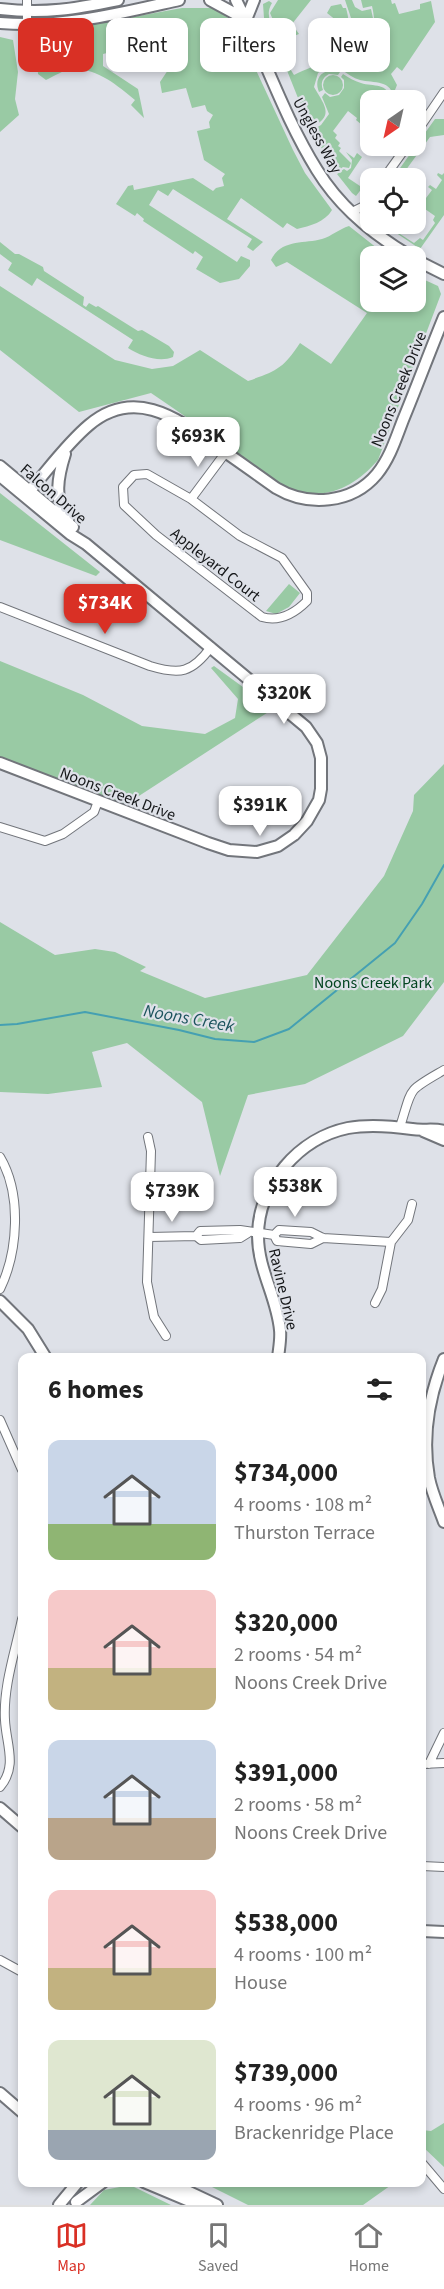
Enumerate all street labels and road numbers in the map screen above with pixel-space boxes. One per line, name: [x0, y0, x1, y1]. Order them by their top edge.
street label: Ungless Way: [287, 94, 347, 178]
street label: Noons Creek Drive: [366, 328, 432, 450]
street label: Falcon Drive: [15, 459, 91, 529]
street label: Appleyard Court: [166, 523, 265, 607]
street label: Noons Creek Drive: [56, 762, 179, 826]
street label: Ravine Drive: [263, 1246, 303, 1332]

